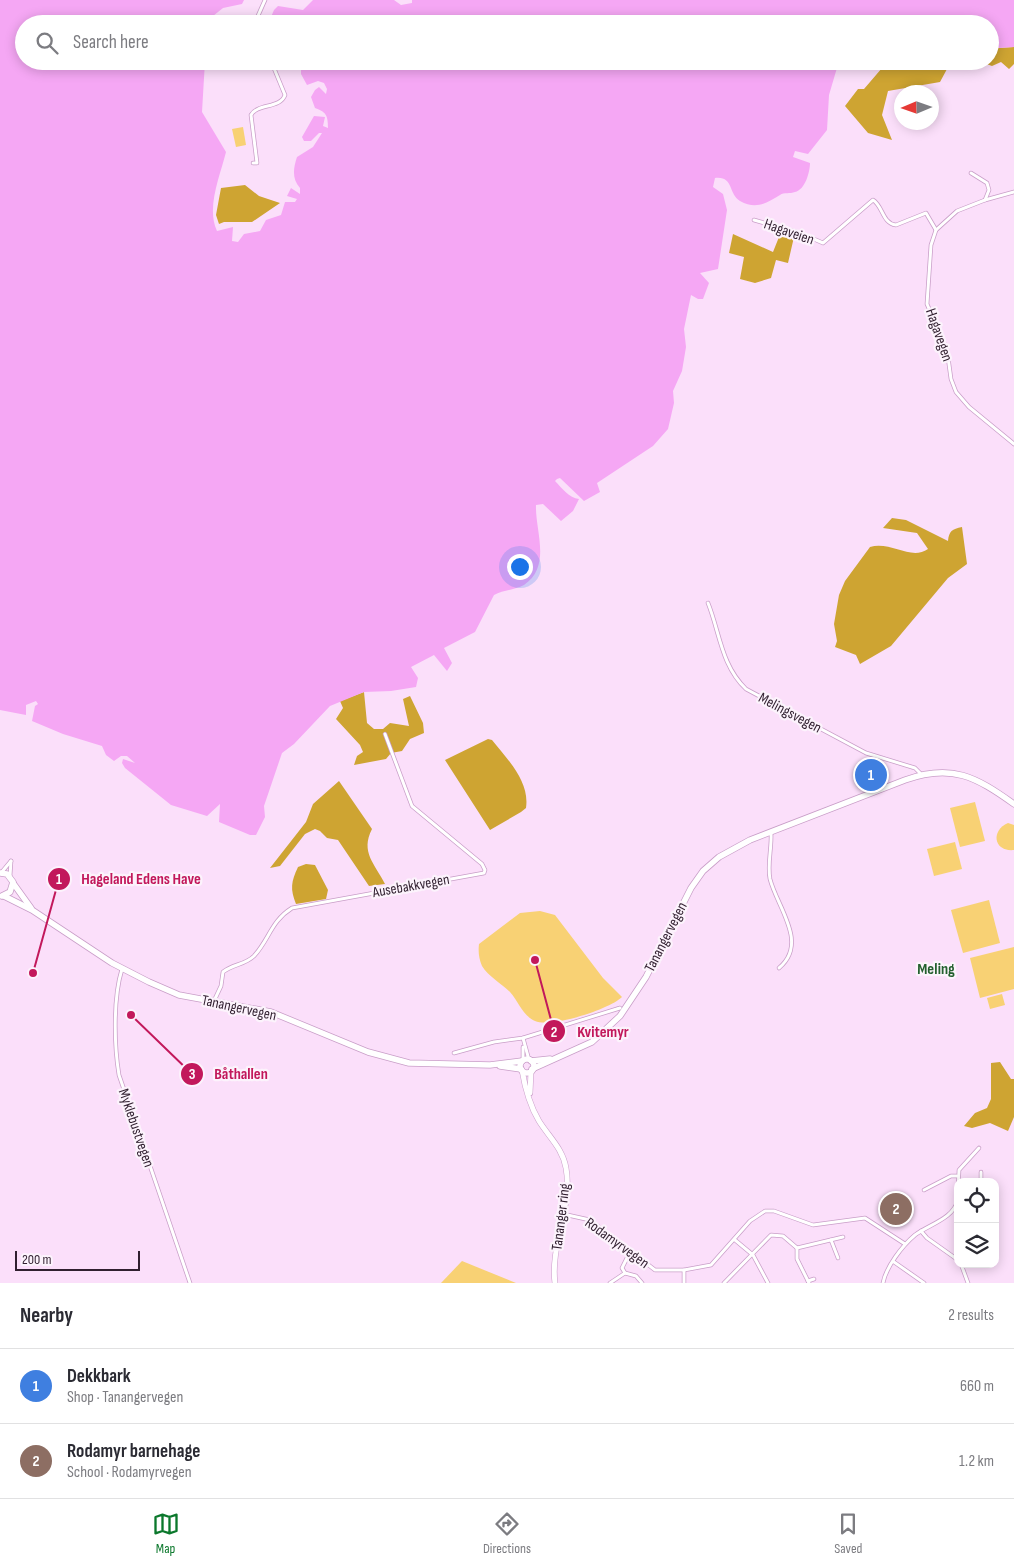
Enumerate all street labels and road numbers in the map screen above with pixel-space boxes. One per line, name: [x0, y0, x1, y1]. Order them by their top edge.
street label: Hagaveien: [761, 215, 817, 249]
street label: Hagavegen: [921, 306, 957, 364]
street label: Melingsvegen: [755, 688, 825, 738]
street label: Ausebakkvegen: [370, 870, 451, 902]
street label: Tanangervegen: [640, 899, 692, 975]
street label: Tanangervegen: [200, 991, 278, 1025]
street label: Myklebustvegen: [114, 1086, 158, 1170]
street label: Tananger ring: [547, 1182, 575, 1252]
street label: Rodamyrvegen: [581, 1213, 653, 1273]

